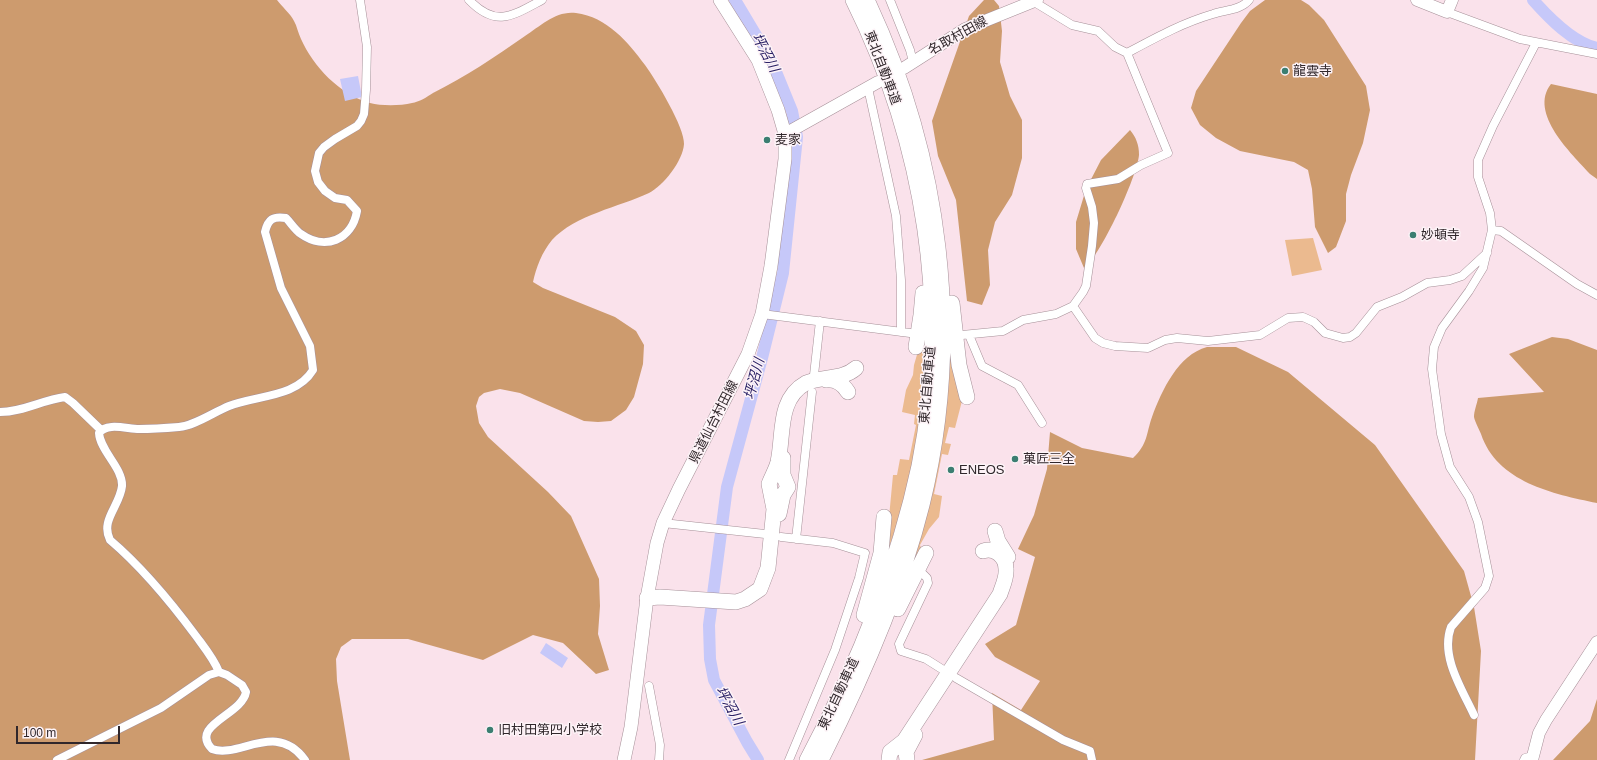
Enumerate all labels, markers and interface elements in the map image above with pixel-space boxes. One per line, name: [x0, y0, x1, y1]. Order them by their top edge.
street label: 名取村田線: [926, 13, 990, 59]
street label: 東北自動車道: [861, 29, 903, 107]
water label: 坪沼川: [748, 31, 782, 75]
place label: 龍雲寺: [1293, 63, 1332, 79]
marker: 龍雲寺: [1280, 66, 1290, 76]
place label: 麦家: [775, 132, 801, 148]
marker: 麦家: [762, 135, 772, 145]
place label: 妙頓寺: [1421, 227, 1460, 243]
marker: 妙頓寺: [1408, 230, 1418, 240]
street label: 東北自動車道: [917, 345, 939, 425]
water label: 坪沼川: [741, 357, 769, 401]
street label: 県道仙台村田線: [686, 378, 742, 466]
place label: 菓匠三全: [1023, 451, 1075, 467]
marker: 菓匠三全: [1010, 454, 1020, 464]
place label: ENEOS: [959, 462, 1005, 478]
marker: ENEOS: [946, 465, 956, 475]
street label: 東北自動車道: [815, 655, 863, 733]
water label: 坪沼川: [711, 684, 747, 728]
scale bar: [18, 718, 122, 744]
place label: 旧村田第四小学校: [498, 722, 602, 738]
marker: 旧村田第四小学校: [485, 725, 495, 735]
text: 100 m: [23, 726, 56, 740]

